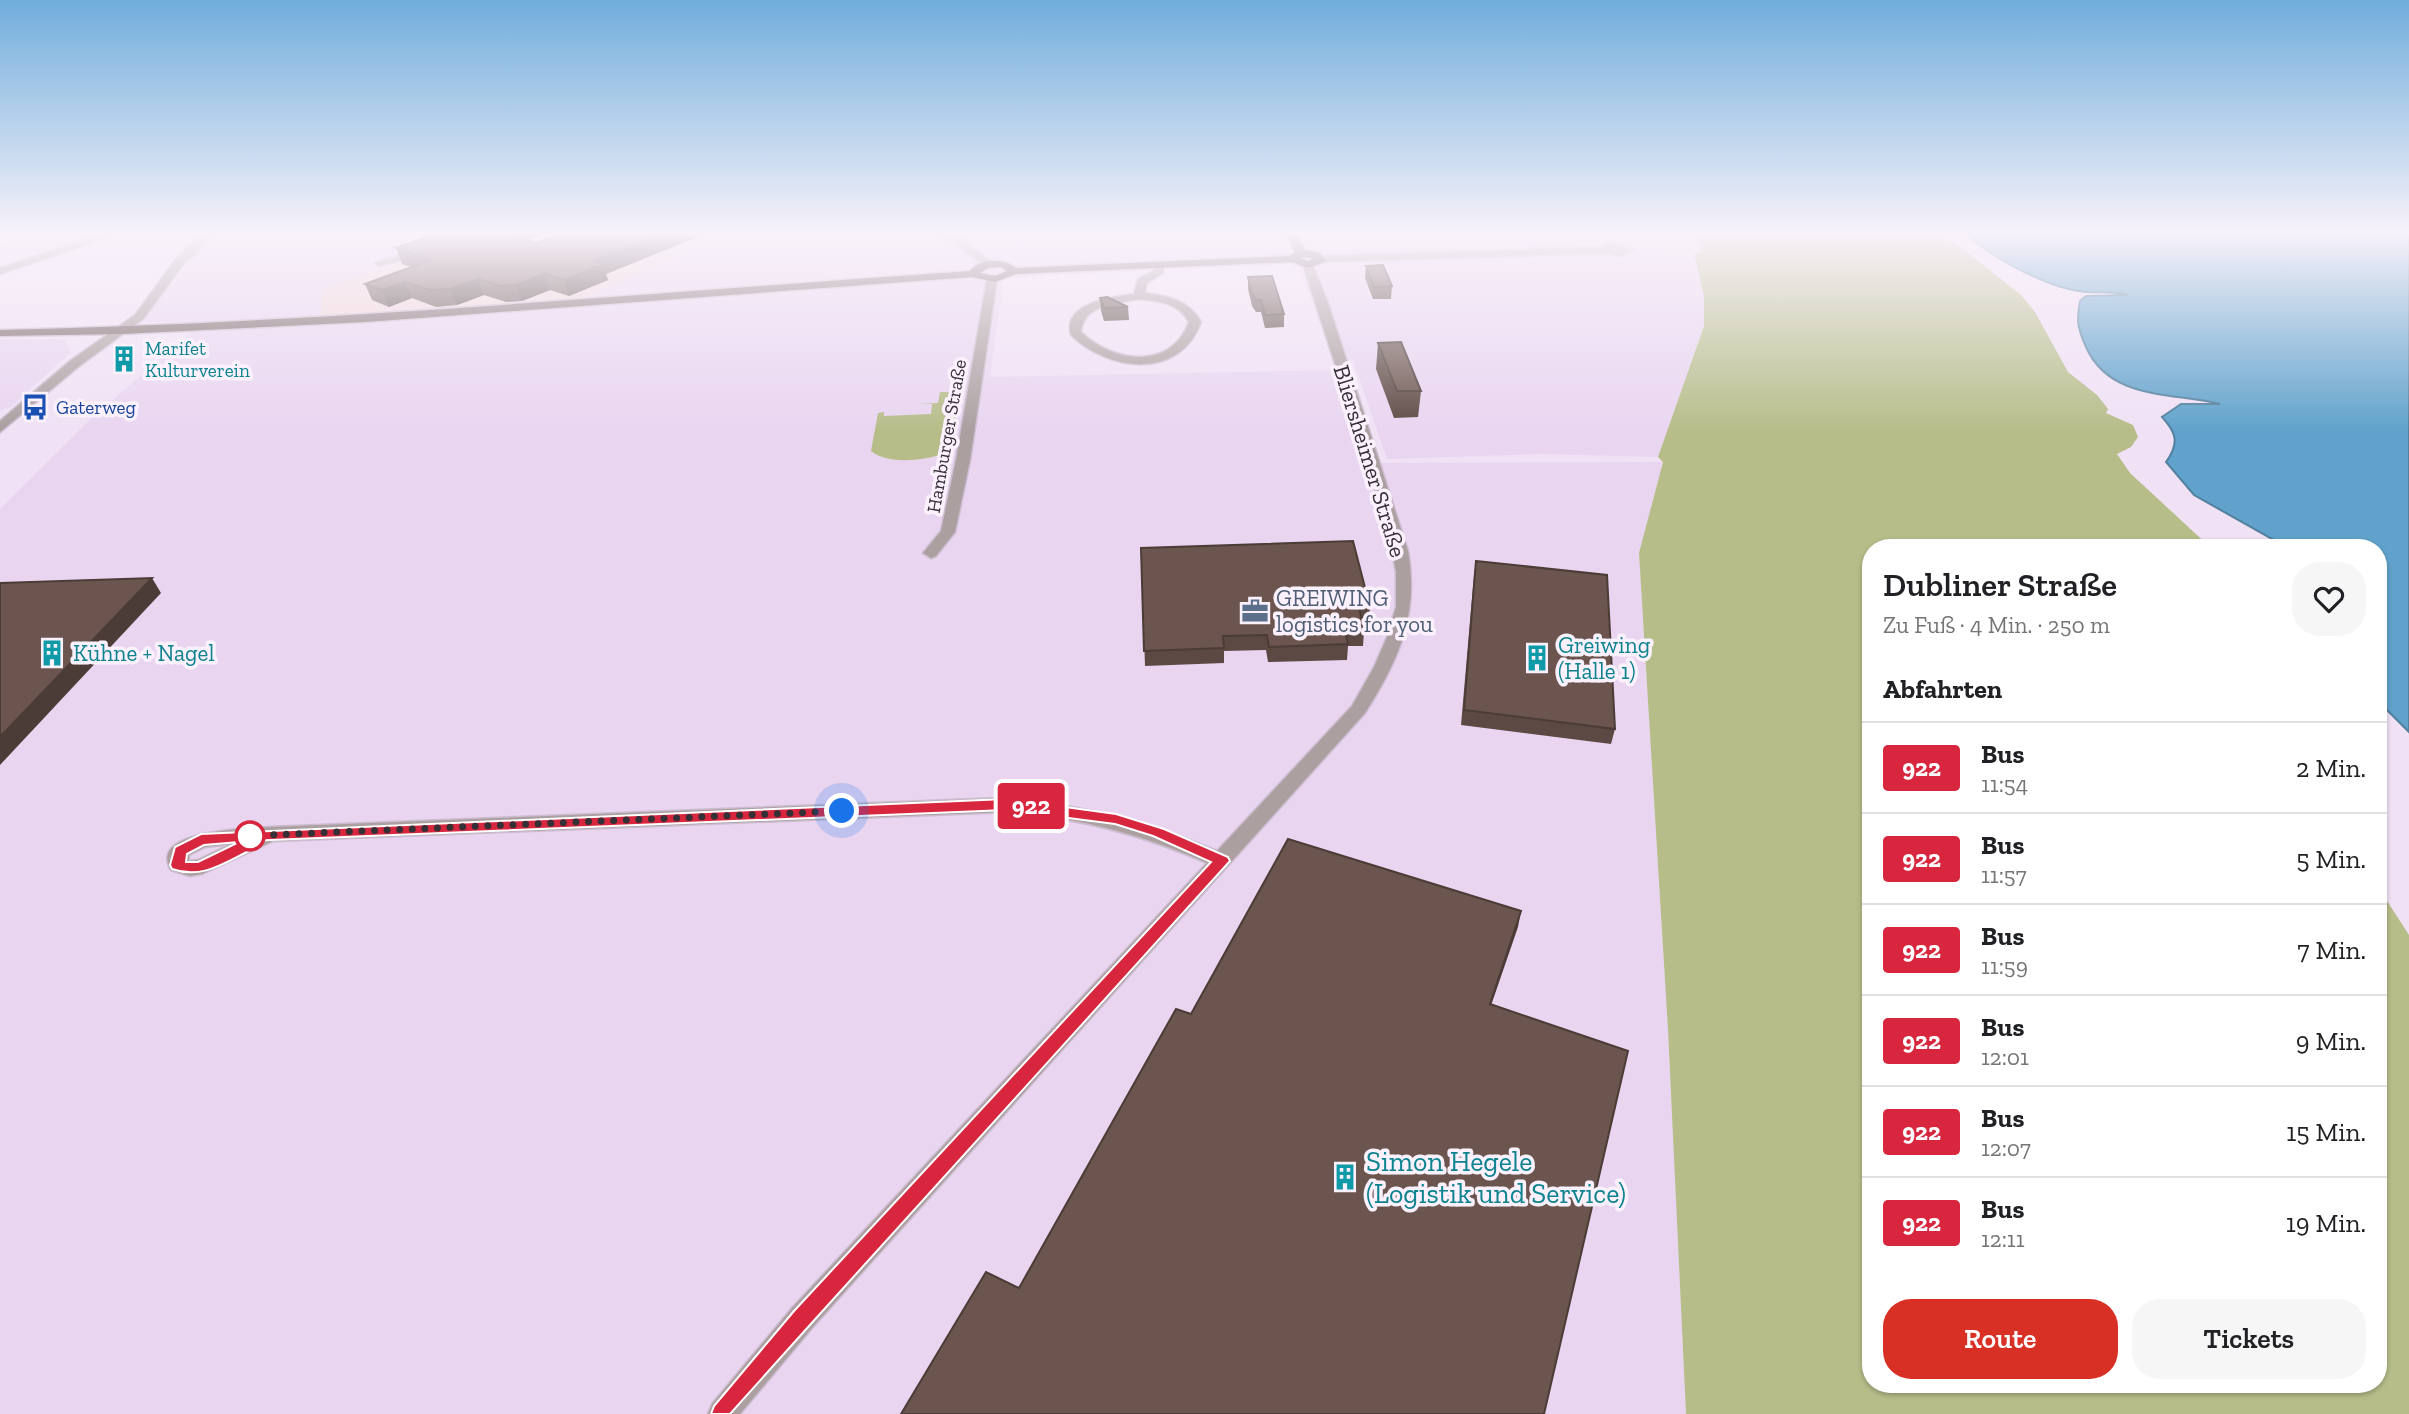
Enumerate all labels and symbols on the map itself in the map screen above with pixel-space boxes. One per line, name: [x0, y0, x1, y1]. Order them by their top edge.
place label: Marifet Kulturverein: [145, 337, 250, 382]
building icon: Marifet Kulturverein: [109, 344, 139, 374]
street label: Hamburger Straße: [922, 357, 971, 515]
street label: Bliersheimer Straße: [1327, 362, 1413, 560]
bus stop icon: Gaterweg: [20, 392, 50, 422]
place label: Gaterweg: [56, 396, 137, 419]
place label: GREIWING logistics for you: [1276, 584, 1433, 638]
office icon: GREIWING logistics for you: [1240, 596, 1270, 626]
place label: Greiwing (Halle 1): [1558, 631, 1651, 685]
building icon: Kühne + Nagel: [37, 638, 67, 668]
place label: Kühne + Nagel: [73, 639, 215, 667]
building icon: Greiwing (Halle 1): [1522, 643, 1552, 673]
line badge: 922: [991, 783, 1071, 829]
your location: [824, 793, 859, 828]
unlabelled marker: [235, 821, 265, 851]
place label: Simon Hegele (Logistik und Service): [1366, 1145, 1626, 1210]
building icon: Simon Hegele (Logistik und Service): [1330, 1162, 1360, 1192]

